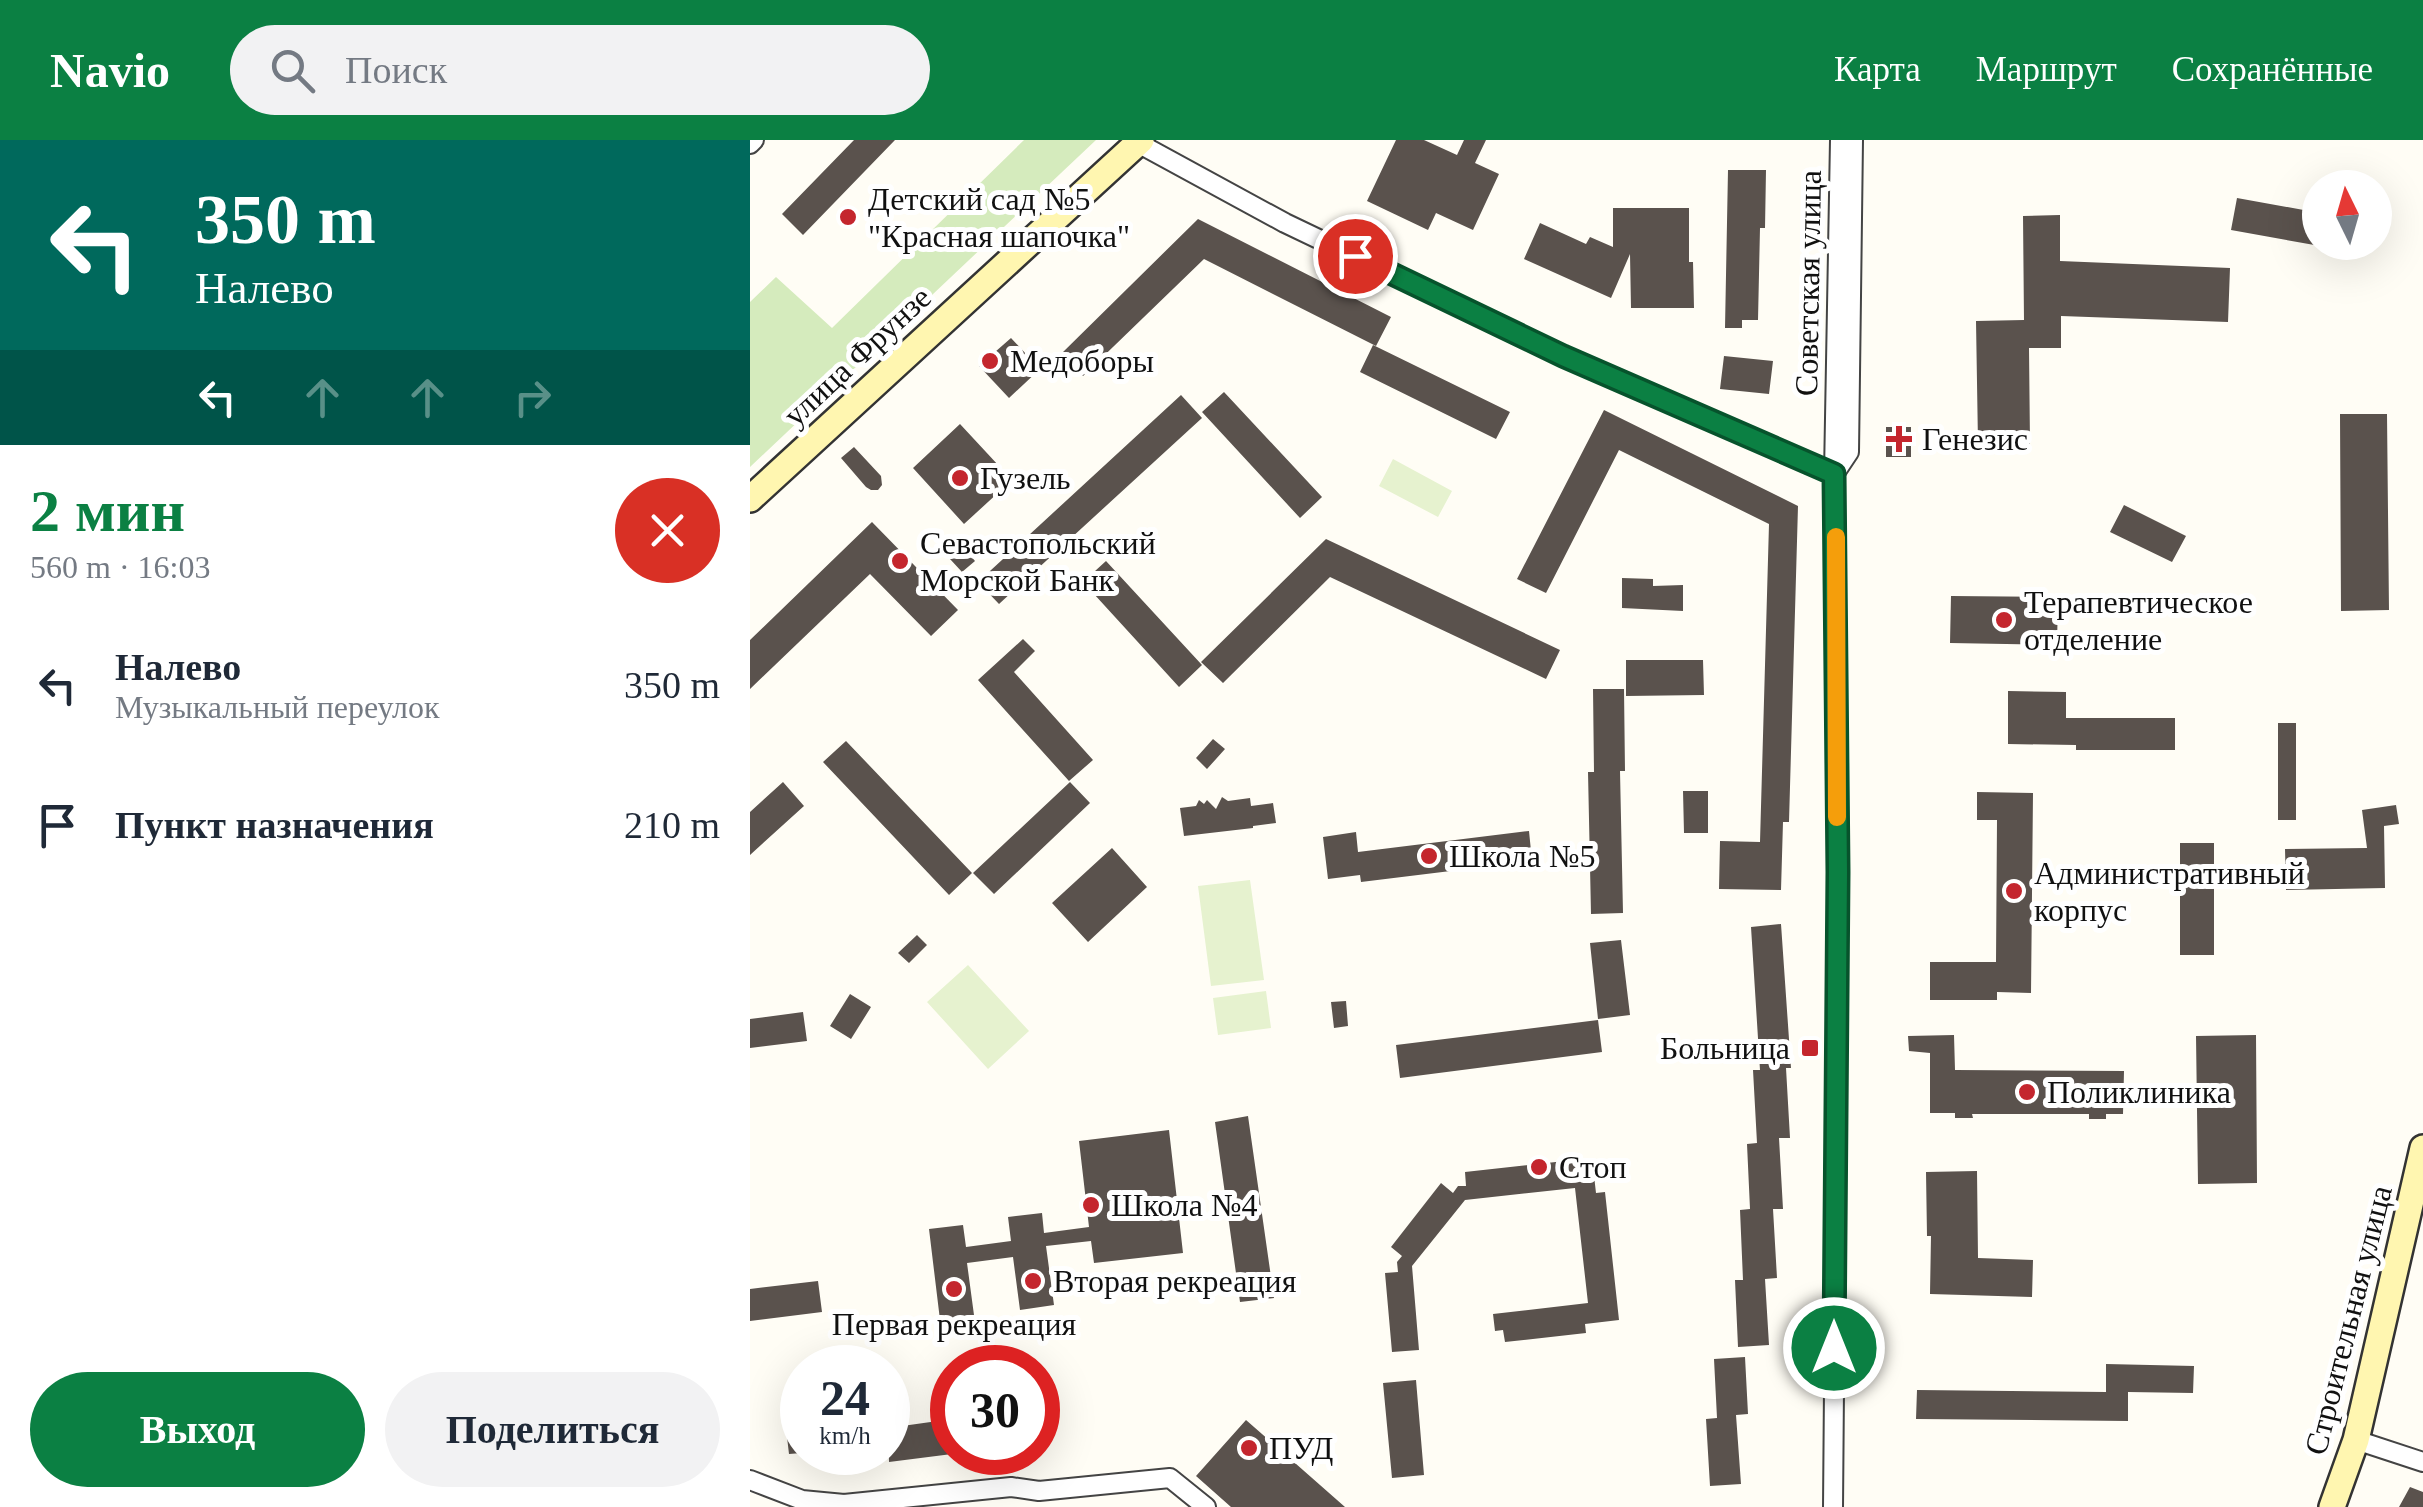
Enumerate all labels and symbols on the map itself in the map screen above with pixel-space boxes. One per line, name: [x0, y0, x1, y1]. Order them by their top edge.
street label: Советская улица: [1788, 170, 1828, 396]
north arrow: [2302, 170, 2392, 260]
place label: Детский сад №5 "Красная шапочка": [868, 181, 1130, 254]
marker: Детский сад №5 "Красная шапочка": [837, 206, 859, 228]
pin: [1313, 214, 1398, 299]
street label: улица Фрунзе: [776, 279, 938, 433]
place label: Медоборы: [1010, 343, 1154, 379]
marker: Медоборы: [979, 350, 1001, 372]
place label: Генезис: [1922, 421, 2028, 457]
marker: Генезис: [1886, 426, 1912, 452]
place label: Гузель: [980, 460, 1071, 496]
marker: Гузель: [949, 467, 971, 489]
place label: Севастопольский Морской Банк: [920, 525, 1156, 598]
marker: Севастопольский Морской Банк: [889, 550, 911, 572]
place label: Терапевтическое отделение: [2024, 584, 2253, 657]
marker: Терапевтическое отделение: [1993, 609, 2015, 631]
place label: Школа №5: [1449, 838, 1595, 874]
marker: Школа №5: [1418, 845, 1440, 867]
place label: Административный корпус: [2034, 855, 2305, 928]
marker: Административный корпус: [2003, 880, 2025, 902]
place label: Больница: [1660, 1030, 1790, 1066]
marker: Больница: [1799, 1037, 1821, 1059]
place label: Поликлиника: [2047, 1074, 2231, 1110]
marker: Поликлиника: [2016, 1081, 2038, 1103]
place label: Стоп: [1559, 1149, 1627, 1185]
marker: Стоп: [1528, 1156, 1550, 1178]
street label: Строительная улица: [2297, 1182, 2399, 1458]
place label: Школа №4: [1111, 1187, 1257, 1223]
marker: Школа №4: [1080, 1194, 1102, 1216]
place label: Вторая рекреация: [1053, 1263, 1297, 1299]
marker: Вторая рекреация: [1022, 1270, 1044, 1292]
marker: Первая рекреация: [943, 1278, 965, 1300]
position arrow: [1782, 1296, 1886, 1400]
place label: Первая рекреация: [832, 1306, 1077, 1342]
speed limit sign: 30: [930, 1345, 1060, 1475]
place label: ПУД: [1269, 1430, 1334, 1466]
marker: ПУД: [1238, 1437, 1260, 1459]

